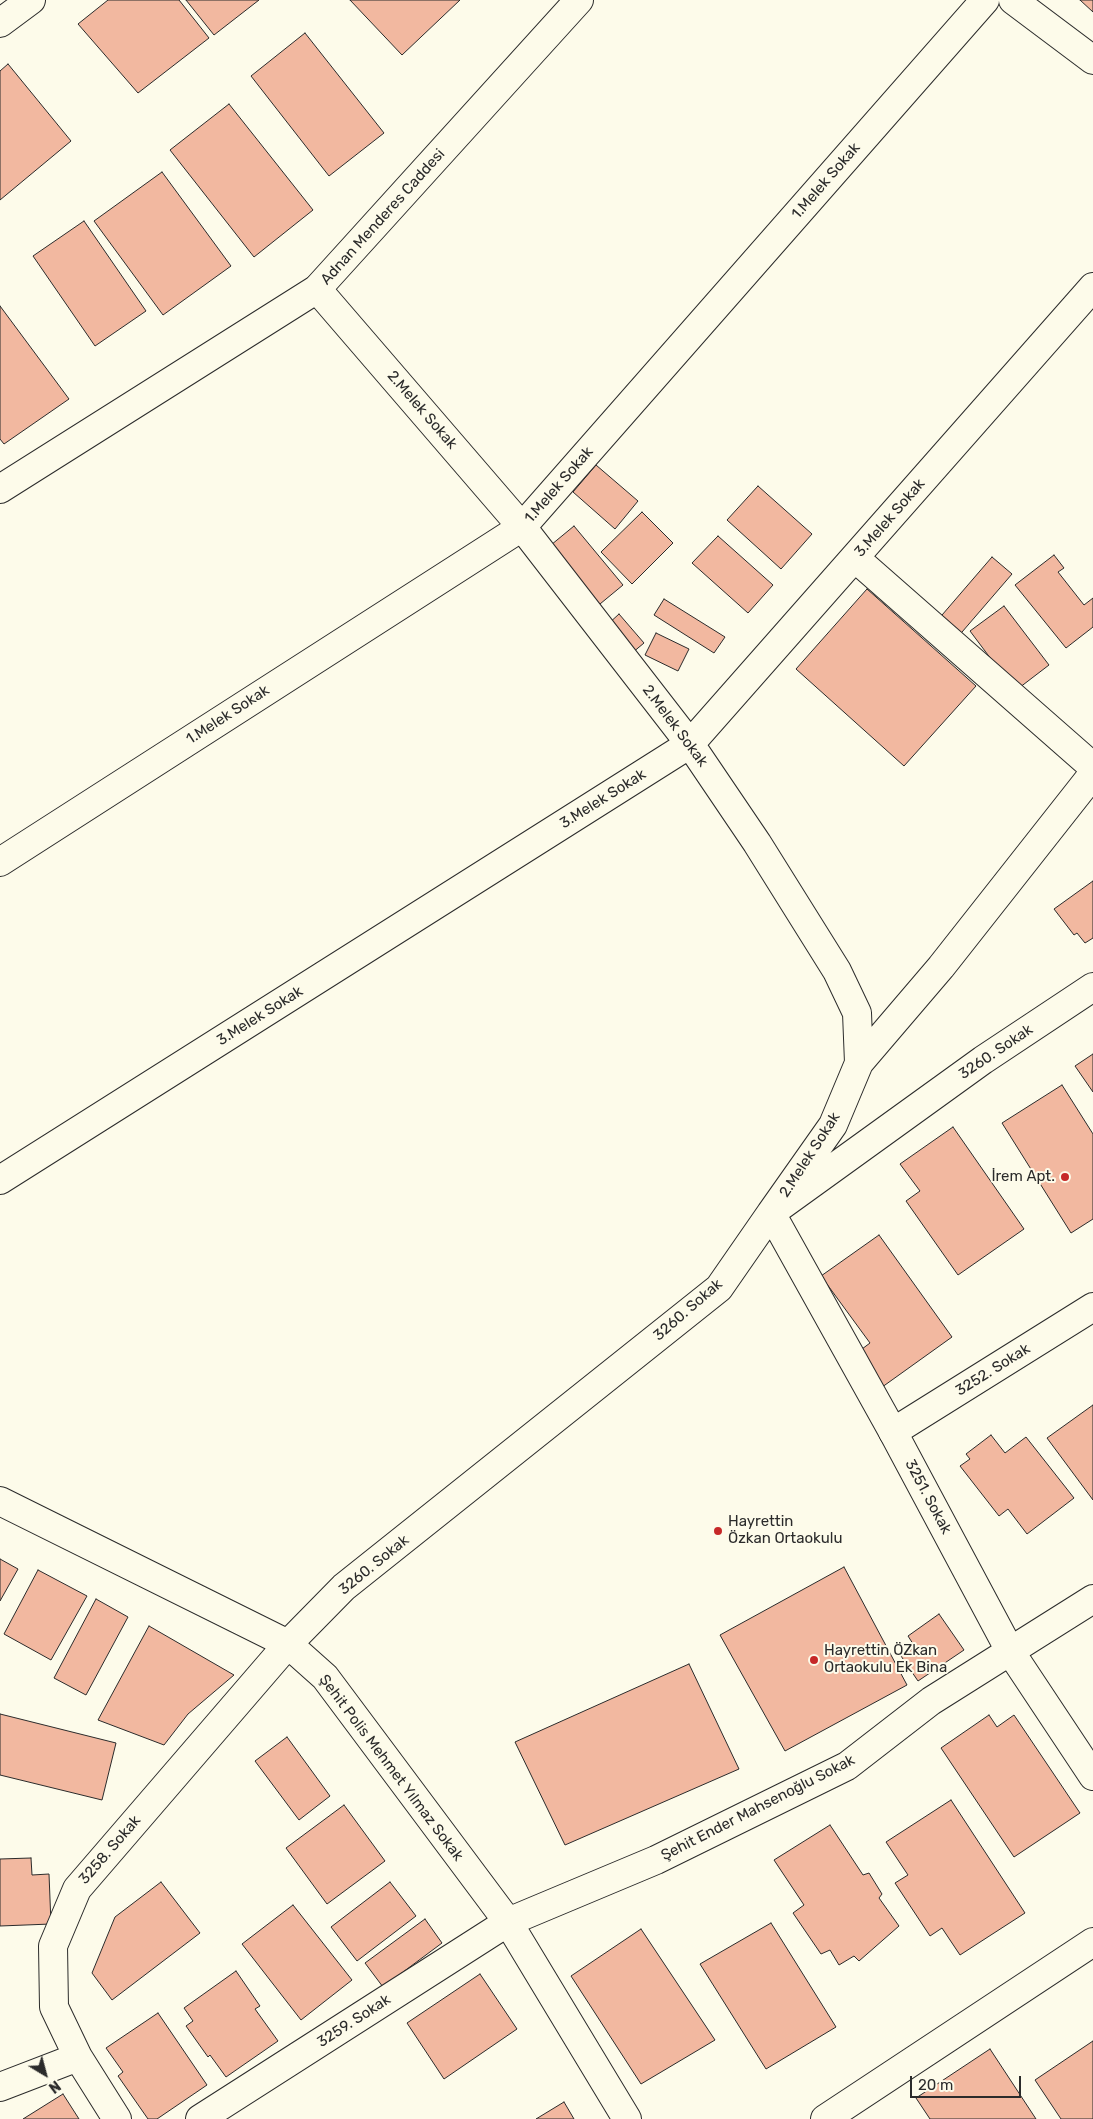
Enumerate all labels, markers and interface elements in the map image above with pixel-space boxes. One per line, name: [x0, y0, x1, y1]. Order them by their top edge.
street label: 1.Melek Sokak: [788, 139, 864, 223]
street label: Adnan Menderes Caddesi: [317, 145, 449, 289]
street label: 2.Melek Sokak: [383, 367, 461, 453]
street label: 1.Melek Sokak: [521, 443, 597, 527]
street label: 3.Melek Sokak: [851, 475, 929, 561]
street label: 1.Melek Sokak: [183, 681, 273, 749]
street label: 2.Melek Sokak: [638, 682, 712, 770]
street label: 3.Melek Sokak: [557, 765, 649, 833]
street label: 3.Melek Sokak: [214, 982, 306, 1050]
street label: 3260. Sokak: [956, 1021, 1036, 1083]
street label: 2.Melek Sokak: [776, 1109, 844, 1201]
place label: İrem Apt.: [991, 1168, 1055, 1186]
marker: İrem Apt.: [1059, 1171, 1071, 1183]
street label: 3260. Sokak: [650, 1275, 726, 1345]
street label: 3252. Sokak: [952, 1340, 1034, 1400]
street label: 3251. Sokak: [901, 1457, 955, 1537]
place label: Hayrettin Özkan Ortaokulu: [728, 1513, 842, 1548]
marker: Hayrettin Özkan Ortaokulu: [712, 1525, 724, 1537]
street label: 3260. Sokak: [335, 1531, 413, 1599]
place label: Hayrettin ÖZkan Ortaokulu Ek Bina: [824, 1642, 947, 1677]
marker: Hayrettin ÖZkan Ortaokulu Ek Bina: [808, 1654, 820, 1666]
street label: Şehit Polis Mehmet Yılmaz Sokak: [315, 1671, 467, 1865]
street label: Şehit Ender Mahsenoğlu Sokak: [658, 1751, 858, 1865]
street label: 3258. Sokak: [75, 1812, 145, 1888]
street label: 3259. Sokak: [314, 1991, 394, 2051]
north arrow: [20, 2049, 70, 2099]
scale bar: [913, 2066, 1024, 2098]
text: 20 m: [918, 2076, 953, 2094]
text: N: [45, 2077, 63, 2096]

